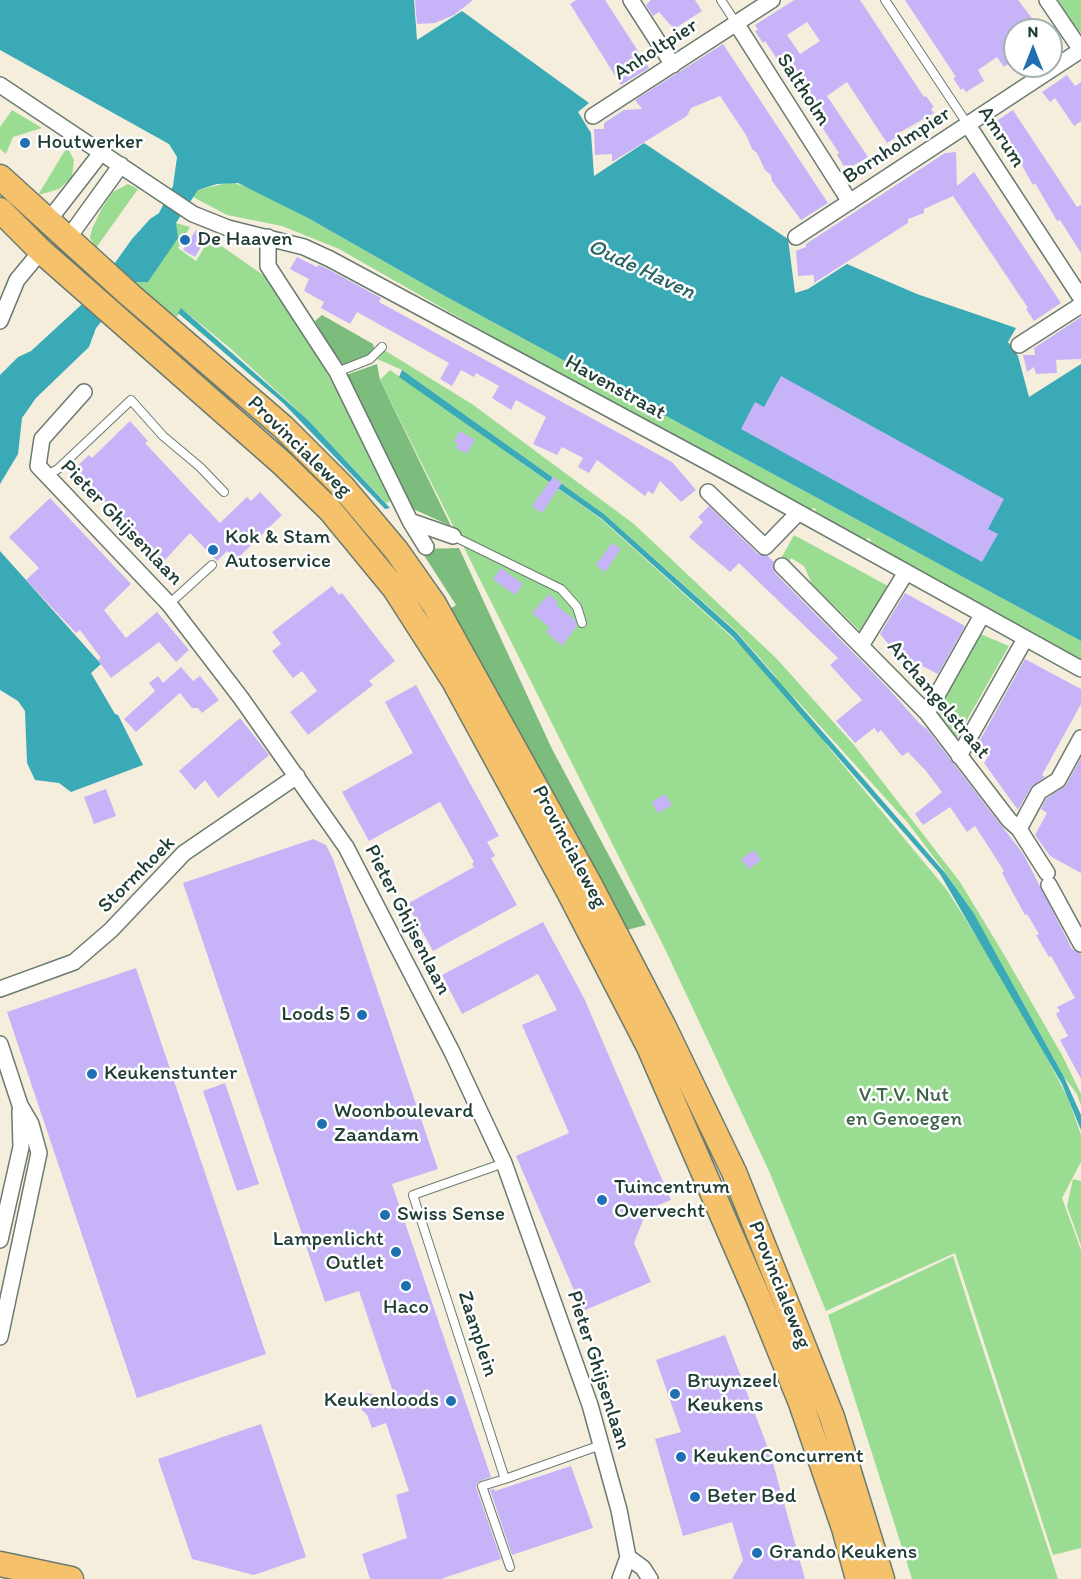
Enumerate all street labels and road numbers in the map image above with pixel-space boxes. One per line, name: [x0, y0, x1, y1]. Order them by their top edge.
street label: Anholtpier: [609, 14, 703, 86]
street label: Saltholm: [770, 49, 836, 131]
street label: Amrum: [972, 101, 1030, 173]
street label: Bornholmpier: [838, 102, 956, 190]
street label: Havenstraat: [560, 350, 670, 426]
street label: Provincialeweg: [242, 391, 356, 503]
street label: Pieter Ghijsenlaan: [55, 455, 187, 591]
street label: Archangelstraat: [881, 636, 995, 764]
street label: Provincialeweg: [526, 781, 612, 913]
street label: Stormhoek: [93, 831, 181, 919]
street label: Pieter Ghijsenlaan: [358, 841, 456, 999]
street label: Provincialeweg: [742, 1218, 816, 1352]
street label: Pieter Ghijsenlaan: [560, 1287, 636, 1453]
street label: Zaanplein: [451, 1288, 503, 1380]

